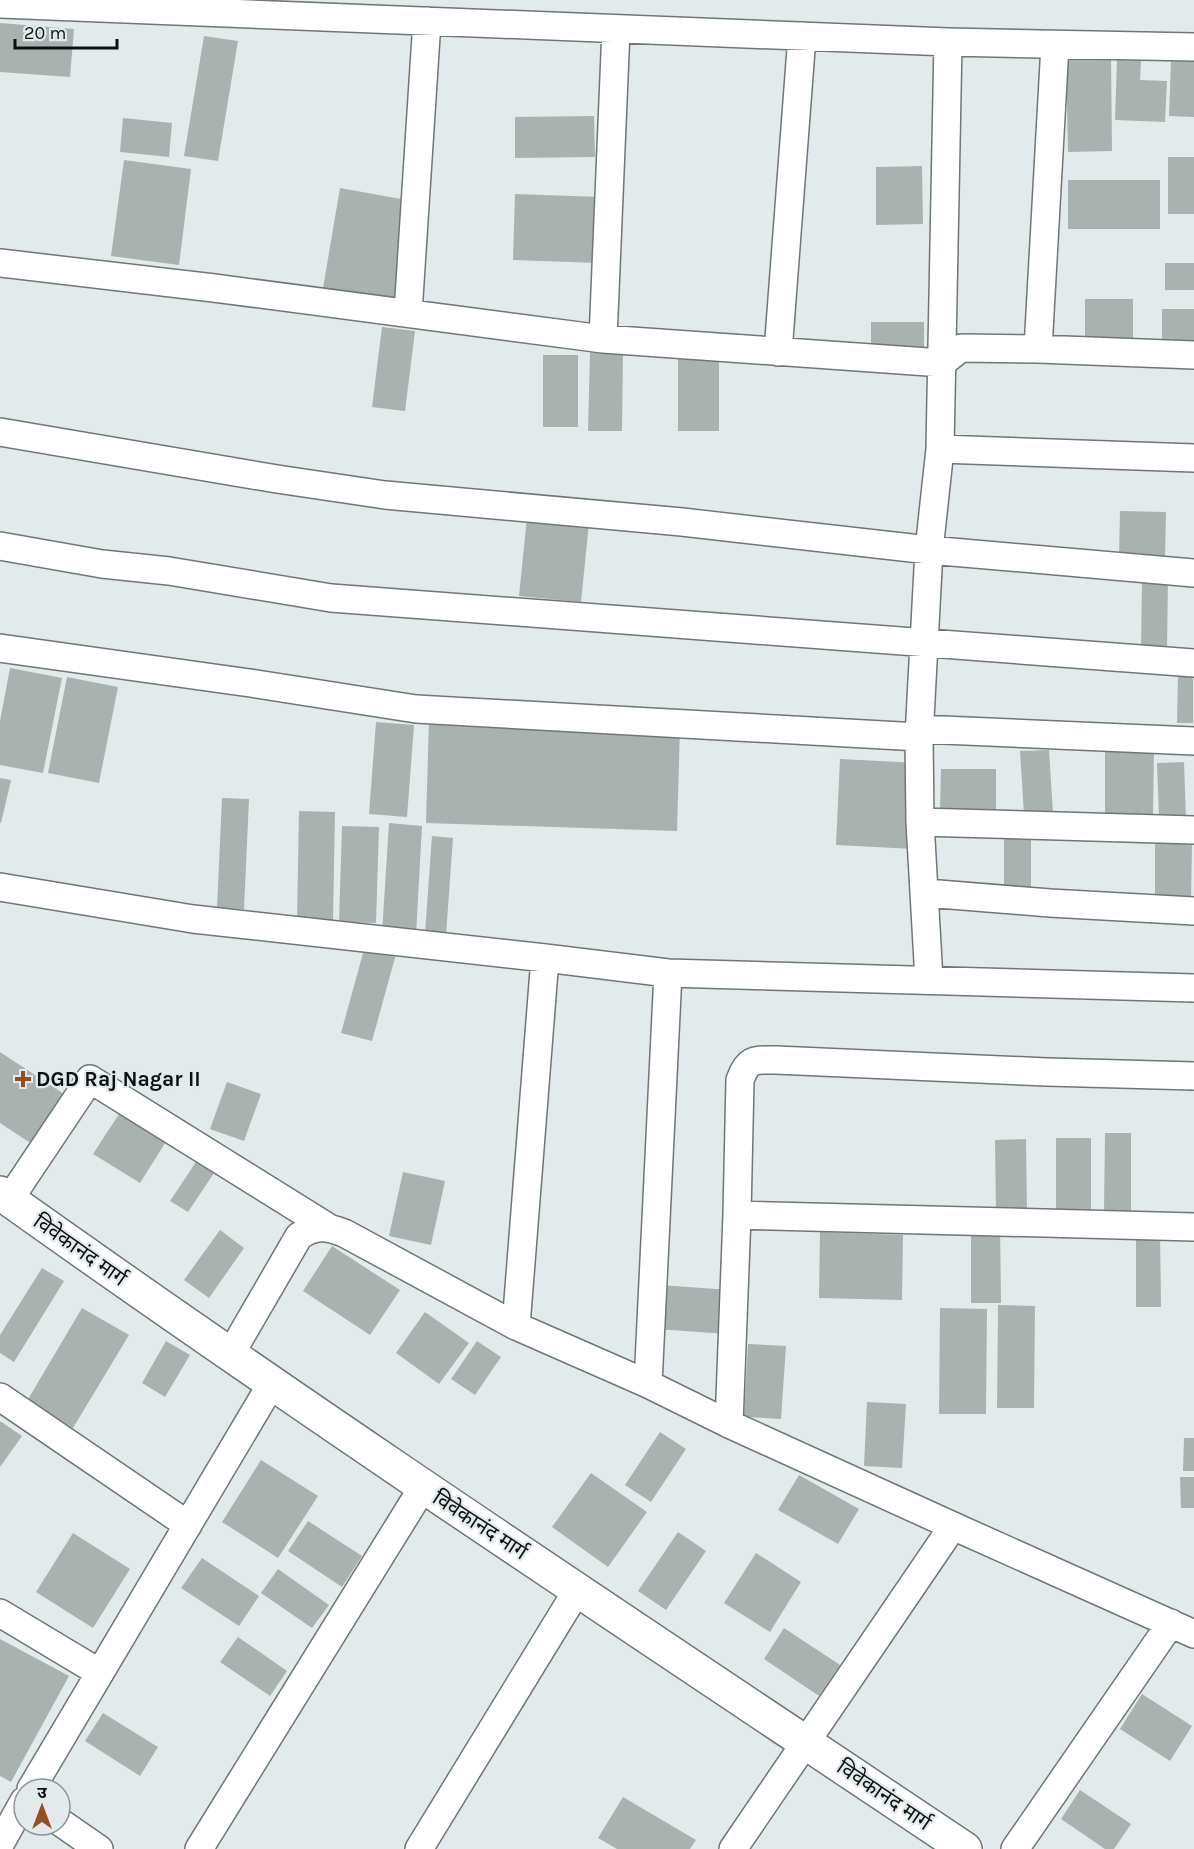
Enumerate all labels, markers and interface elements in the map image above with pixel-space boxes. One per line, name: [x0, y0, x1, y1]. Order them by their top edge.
scale bar: [15, 12, 117, 50]
text: 20 m: [24, 22, 66, 44]
place label: DGD Raj Nagar II: [36, 1067, 201, 1091]
marker: DGD Raj Nagar II: [14, 1070, 32, 1088]
street label: विवेकानंद मार्ग: [29, 1209, 132, 1291]
street label: विवेकानंद मार्ग: [428, 1486, 533, 1565]
street label: विवेकानंद मार्ग: [833, 1755, 936, 1836]
north arrow: [12, 1777, 72, 1837]
text: उ: [37, 1783, 47, 1802]

